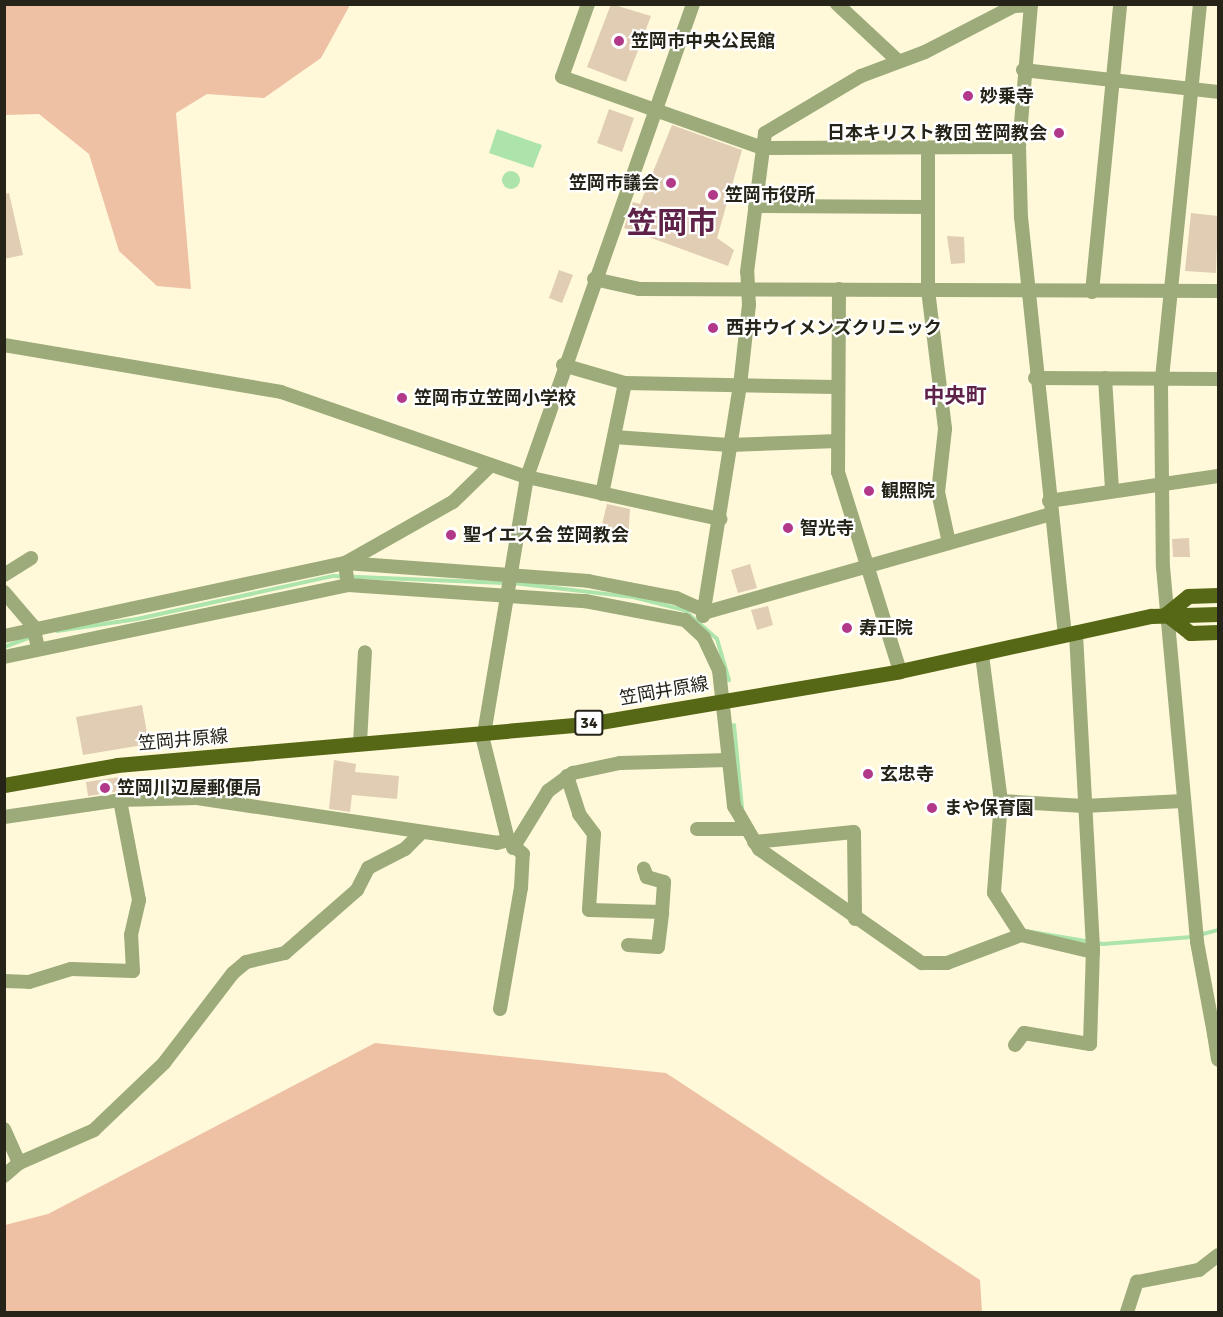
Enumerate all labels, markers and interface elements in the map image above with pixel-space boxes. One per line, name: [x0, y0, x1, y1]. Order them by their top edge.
place label: 笠岡市中央公民館: [631, 30, 775, 52]
marker: 笠岡市中央公民館: [612, 34, 626, 48]
place label: 妙乗寺: [980, 85, 1034, 107]
marker: 妙乗寺: [961, 89, 975, 103]
place label: 日本キリスト教団 笠岡教会: [827, 122, 1047, 144]
marker: 日本キリスト教団 笠岡教会: [1052, 126, 1066, 140]
place label: 笠岡市議会: [569, 172, 659, 194]
marker: 笠岡市議会: [664, 176, 678, 190]
place label: 笠岡市役所: [725, 184, 815, 206]
marker: 笠岡市役所: [706, 188, 720, 202]
district label: 笠岡市: [627, 206, 717, 242]
place label: 西井ウイメンズクリニック: [726, 317, 942, 339]
marker: 西井ウイメンズクリニック: [704, 319, 722, 337]
district label: 中央町: [924, 383, 986, 409]
place label: 笠岡市立笠岡小学校: [414, 387, 576, 409]
marker: 笠岡市立笠岡小学校: [395, 391, 409, 405]
place label: 観照院: [881, 480, 935, 502]
marker: 観照院: [862, 484, 876, 498]
place label: 智光寺: [800, 517, 854, 539]
marker: 智光寺: [781, 521, 795, 535]
place label: 聖イエス会 笠岡教会: [463, 524, 629, 546]
marker: 聖イエス会 笠岡教会: [444, 528, 458, 542]
place label: 寿正院: [859, 617, 913, 639]
marker: 寿正院: [840, 621, 854, 635]
street label: 笠岡井原線: [618, 673, 710, 709]
road number: 34: [574, 710, 604, 736]
street label: 笠岡井原線: [137, 725, 229, 755]
place label: 玄忠寺: [880, 763, 934, 785]
marker: 玄忠寺: [861, 767, 875, 781]
place label: 笠岡川辺屋郵便局: [117, 777, 261, 799]
marker: 笠岡川辺屋郵便局: [98, 781, 112, 795]
place label: まや保育園: [944, 797, 1034, 819]
marker: まや保育園: [925, 801, 939, 815]

